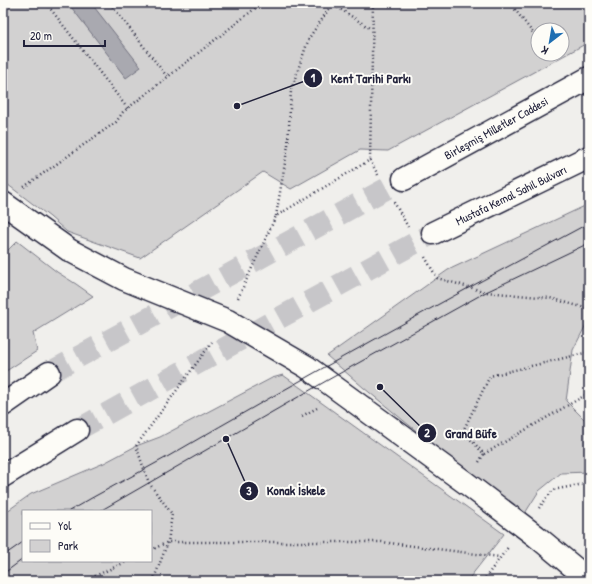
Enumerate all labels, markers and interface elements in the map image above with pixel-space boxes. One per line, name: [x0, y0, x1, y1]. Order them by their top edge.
scale bar: [24, 22, 105, 48]
north arrow: [530, 22, 570, 62]
text: 20 m: [30, 27, 52, 44]
text: K: [539, 43, 551, 58]
callout: Kent Tarihi Parkı: [303, 66, 419, 91]
text: 1: [311, 69, 316, 86]
text: Kent Tarihi Parkı: [331, 69, 411, 87]
street label: Birleşmiş Milletler Caddesi: [441, 92, 551, 164]
street label: Mustafa Kemal Sahil Bulvarı: [453, 161, 569, 229]
callout: Grand Büfe: [417, 420, 505, 445]
text: 2: [424, 424, 430, 441]
text: Grand Büfe: [445, 424, 498, 442]
callout: Konak İskele: [239, 478, 334, 503]
text: Konak İskele: [267, 481, 326, 499]
text: 3: [246, 482, 252, 499]
legend: [22, 510, 152, 562]
text: Yol: [58, 517, 72, 534]
text: Park: [58, 537, 78, 554]

